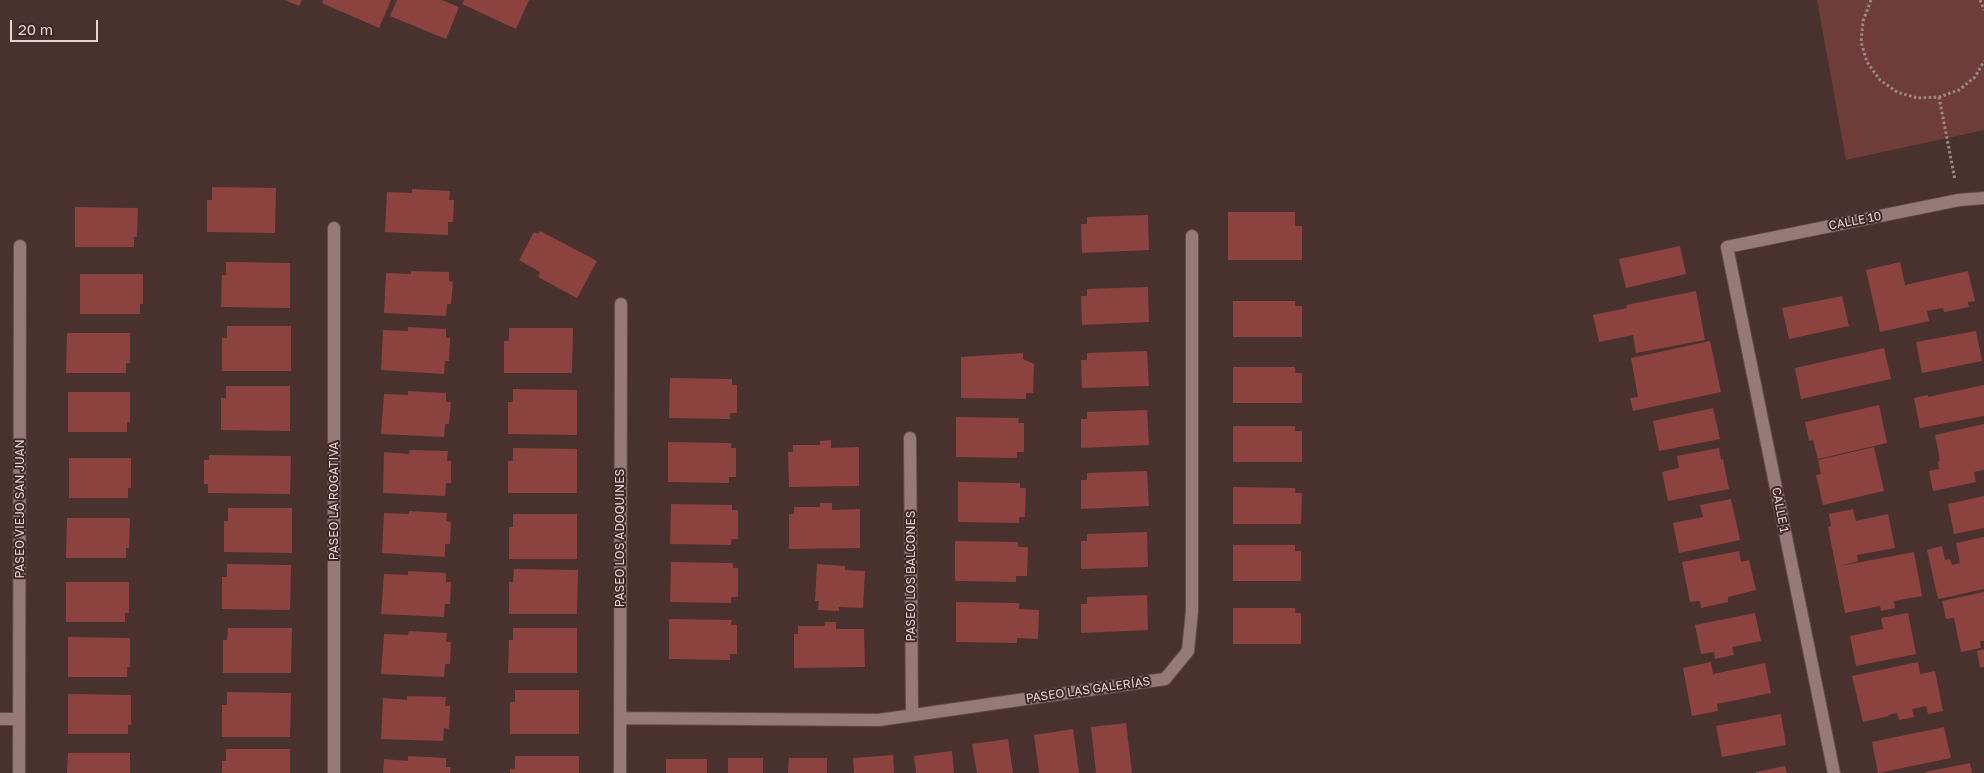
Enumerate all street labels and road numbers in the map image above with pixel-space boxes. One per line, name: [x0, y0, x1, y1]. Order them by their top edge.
street label: CALLE 10: [1828, 209, 1882, 233]
street label: PASEO VIEJO SAN JUAN: [13, 439, 27, 579]
street label: PASEO LA ROGATIVA: [327, 442, 341, 560]
street label: PASEO LOS ADOQUINES: [613, 469, 627, 607]
street label: CALLE 1: [1769, 486, 1791, 534]
street label: PASEO LOS BALCONES: [904, 511, 918, 641]
street label: PASEO LAS GALERÍAS: [1025, 674, 1151, 706]

